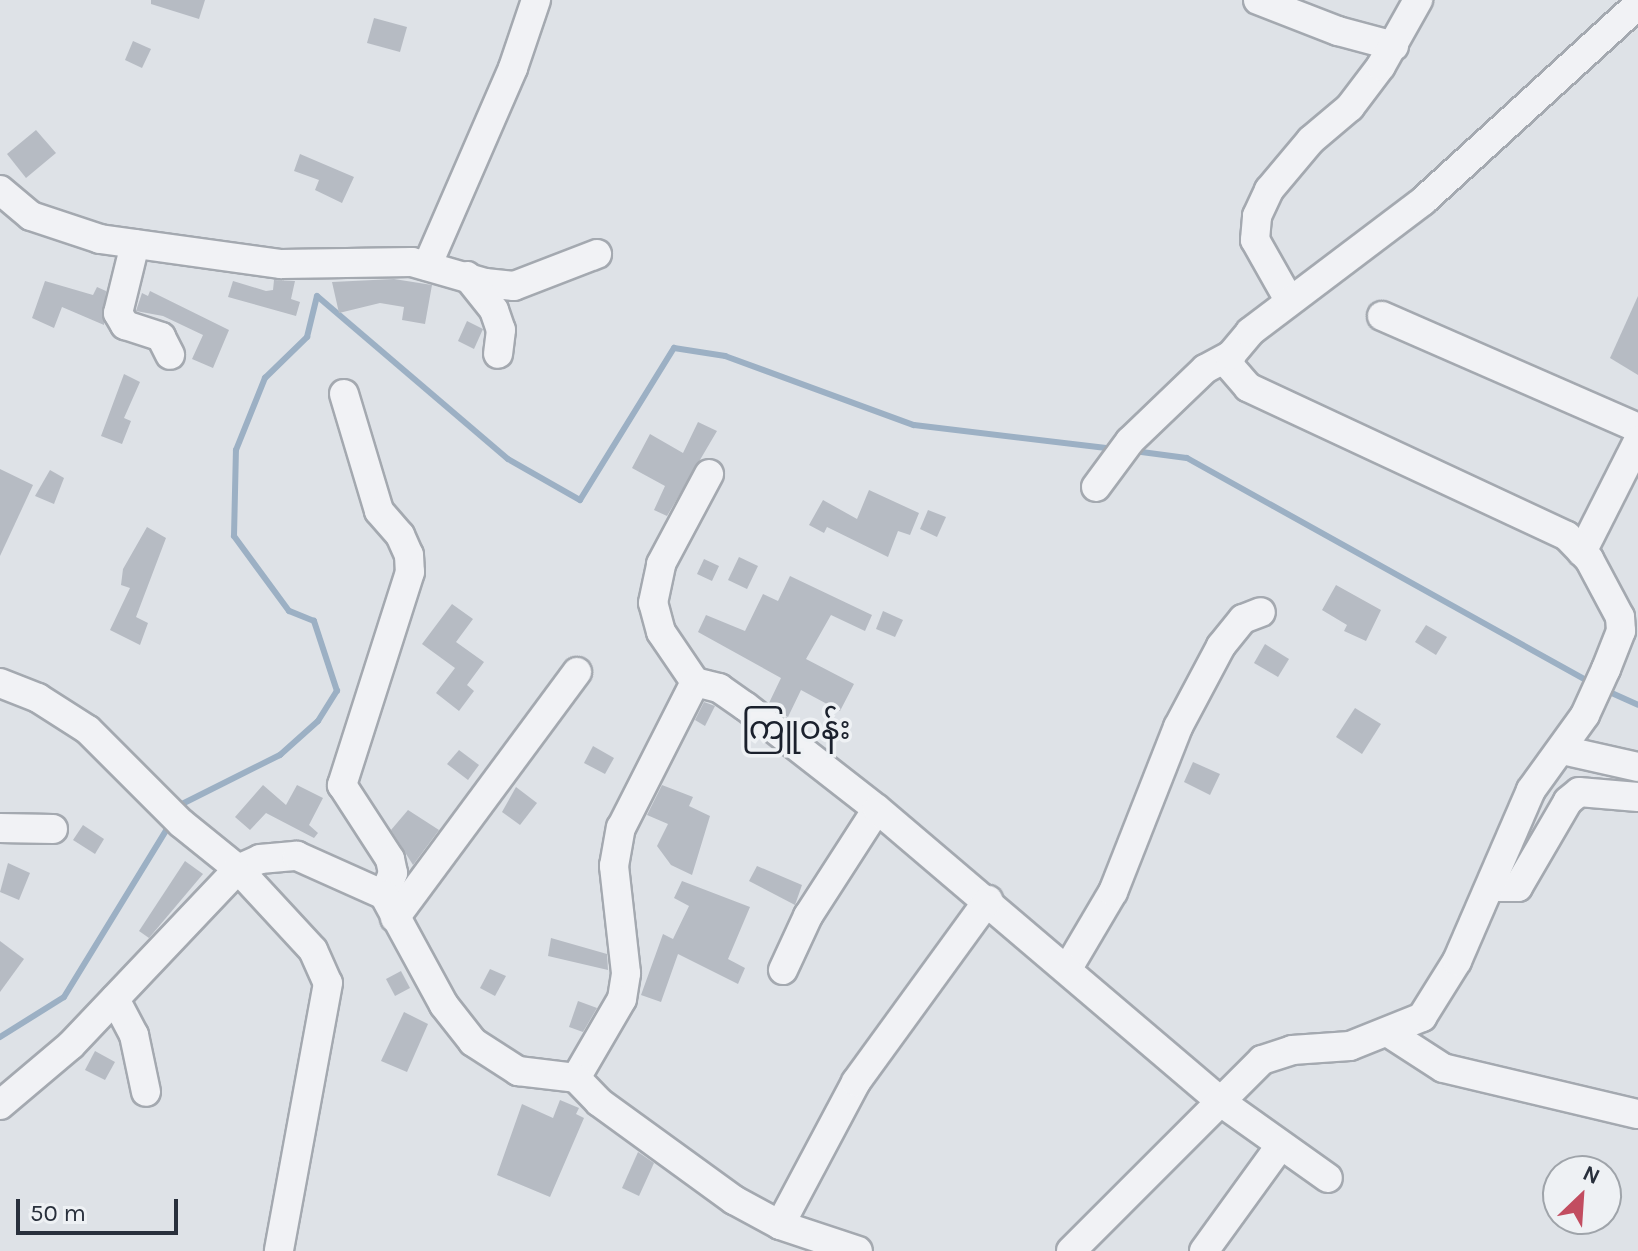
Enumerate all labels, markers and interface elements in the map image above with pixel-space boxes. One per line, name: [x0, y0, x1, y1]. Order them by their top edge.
district label: ကြူဝန်း: [742, 710, 850, 748]
north arrow: [1542, 1155, 1622, 1235]
text: N: [1579, 1160, 1604, 1190]
scale bar: [20, 1183, 182, 1233]
text: 50 m: [30, 1199, 86, 1227]

